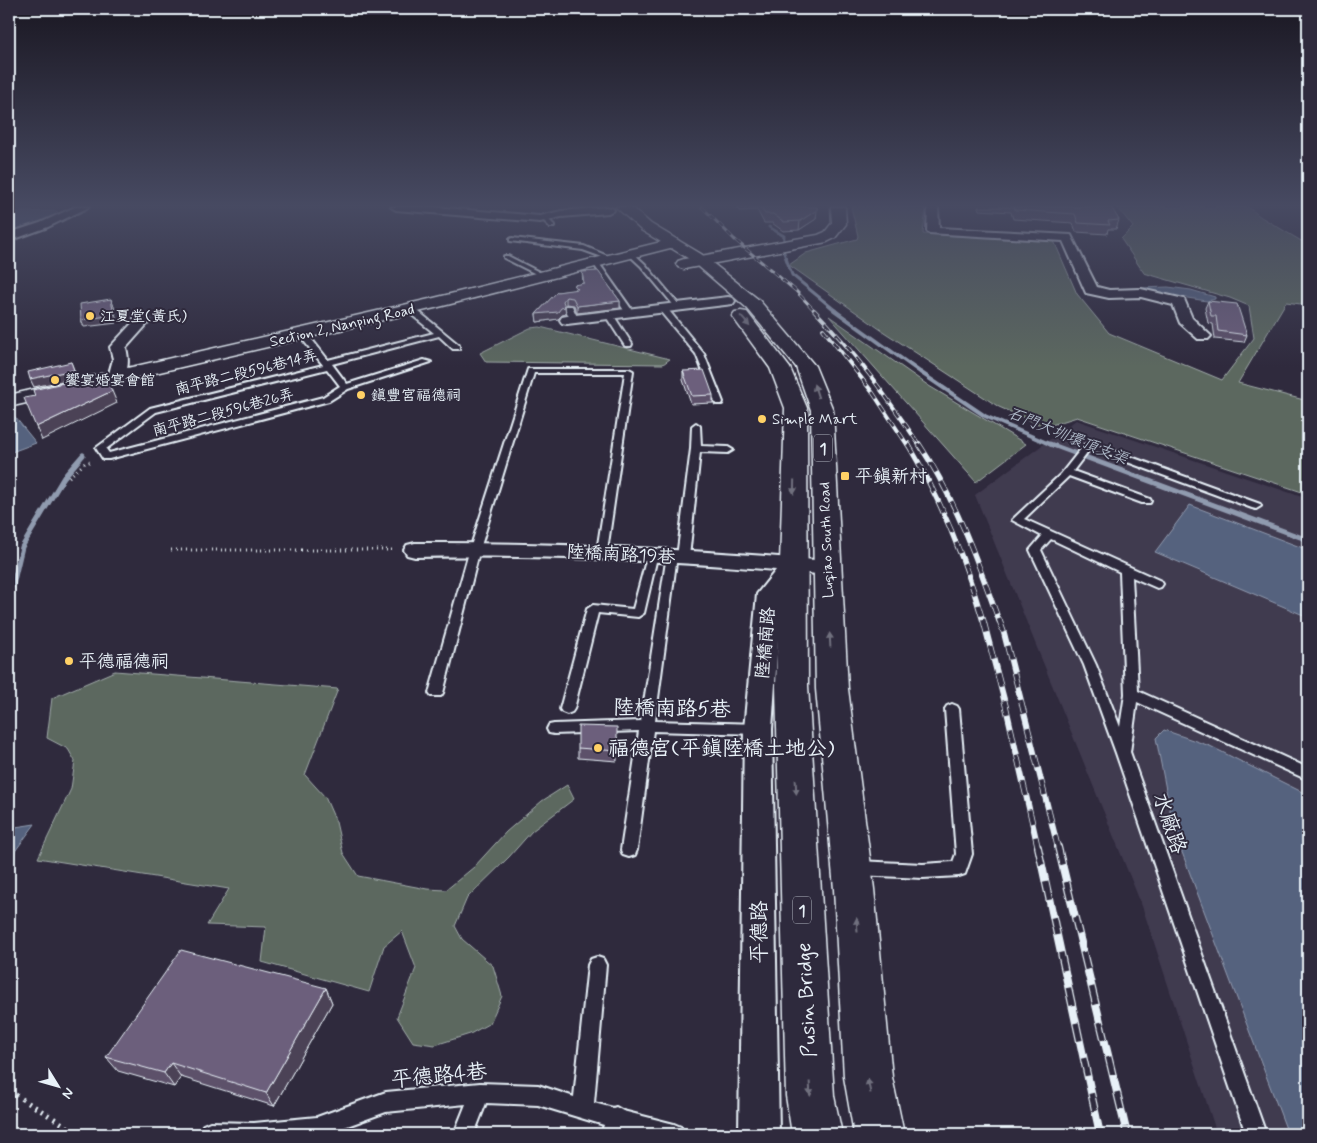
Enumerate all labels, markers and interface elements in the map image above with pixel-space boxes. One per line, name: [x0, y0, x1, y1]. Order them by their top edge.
street label: Section 2, Nanping Road: [268, 300, 417, 353]
place label: 江夏堂(黃氏): [100, 307, 187, 327]
marker: 江夏堂(黃氏): [84, 310, 96, 322]
one-way arrow: [740, 315, 751, 328]
street label: 南平路二段596巷14弄: [173, 346, 319, 400]
place label: 饗宴婚宴會館: [65, 371, 155, 391]
marker: 饗宴婚宴會館: [49, 374, 61, 386]
one-way arrow: [812, 383, 820, 398]
street label: 南平路二段596巷26弄: [150, 384, 296, 441]
place label: 鎮豐宮福德祠: [371, 386, 461, 406]
marker: 鎮豐宮福德祠: [355, 389, 367, 401]
water label: 石門大圳環頂支渠: [1004, 403, 1133, 471]
place label: Simple Mart: [772, 410, 858, 430]
marker: Simple Mart: [756, 413, 768, 425]
road number: 1: [814, 434, 832, 462]
place label: 平鎮新村: [855, 465, 927, 489]
marker: 平鎮新村: [839, 470, 851, 482]
one-way arrow: [790, 479, 798, 495]
street label: Luqiao South Road: [815, 481, 839, 599]
street label: 陸橋南路19巷: [566, 540, 676, 570]
street label: 陸橋南路: [751, 606, 781, 680]
one-way arrow: [826, 632, 834, 648]
place label: 平德福德祠: [79, 650, 169, 674]
marker: 平德福德祠: [63, 655, 75, 667]
street label: 陸橋南路5巷: [613, 694, 731, 724]
place label: 福德宮(平鎮陸橋土地公): [608, 735, 835, 763]
marker: 福德宮(平鎮陸橋土地公): [592, 742, 604, 754]
one-way arrow: [793, 779, 801, 795]
street label: 水廠路: [1146, 789, 1193, 858]
road number: 1: [793, 896, 811, 924]
street label: 平德路: [746, 901, 774, 964]
one-way arrow: [852, 916, 860, 932]
street label: Pusin Bridge: [790, 942, 824, 1058]
street label: 平德路4巷: [390, 1058, 488, 1094]
north arrow: [32, 1060, 82, 1110]
one-way arrow: [865, 1078, 873, 1094]
one-way arrow: [807, 1081, 815, 1097]
text: N: [58, 1084, 78, 1102]

